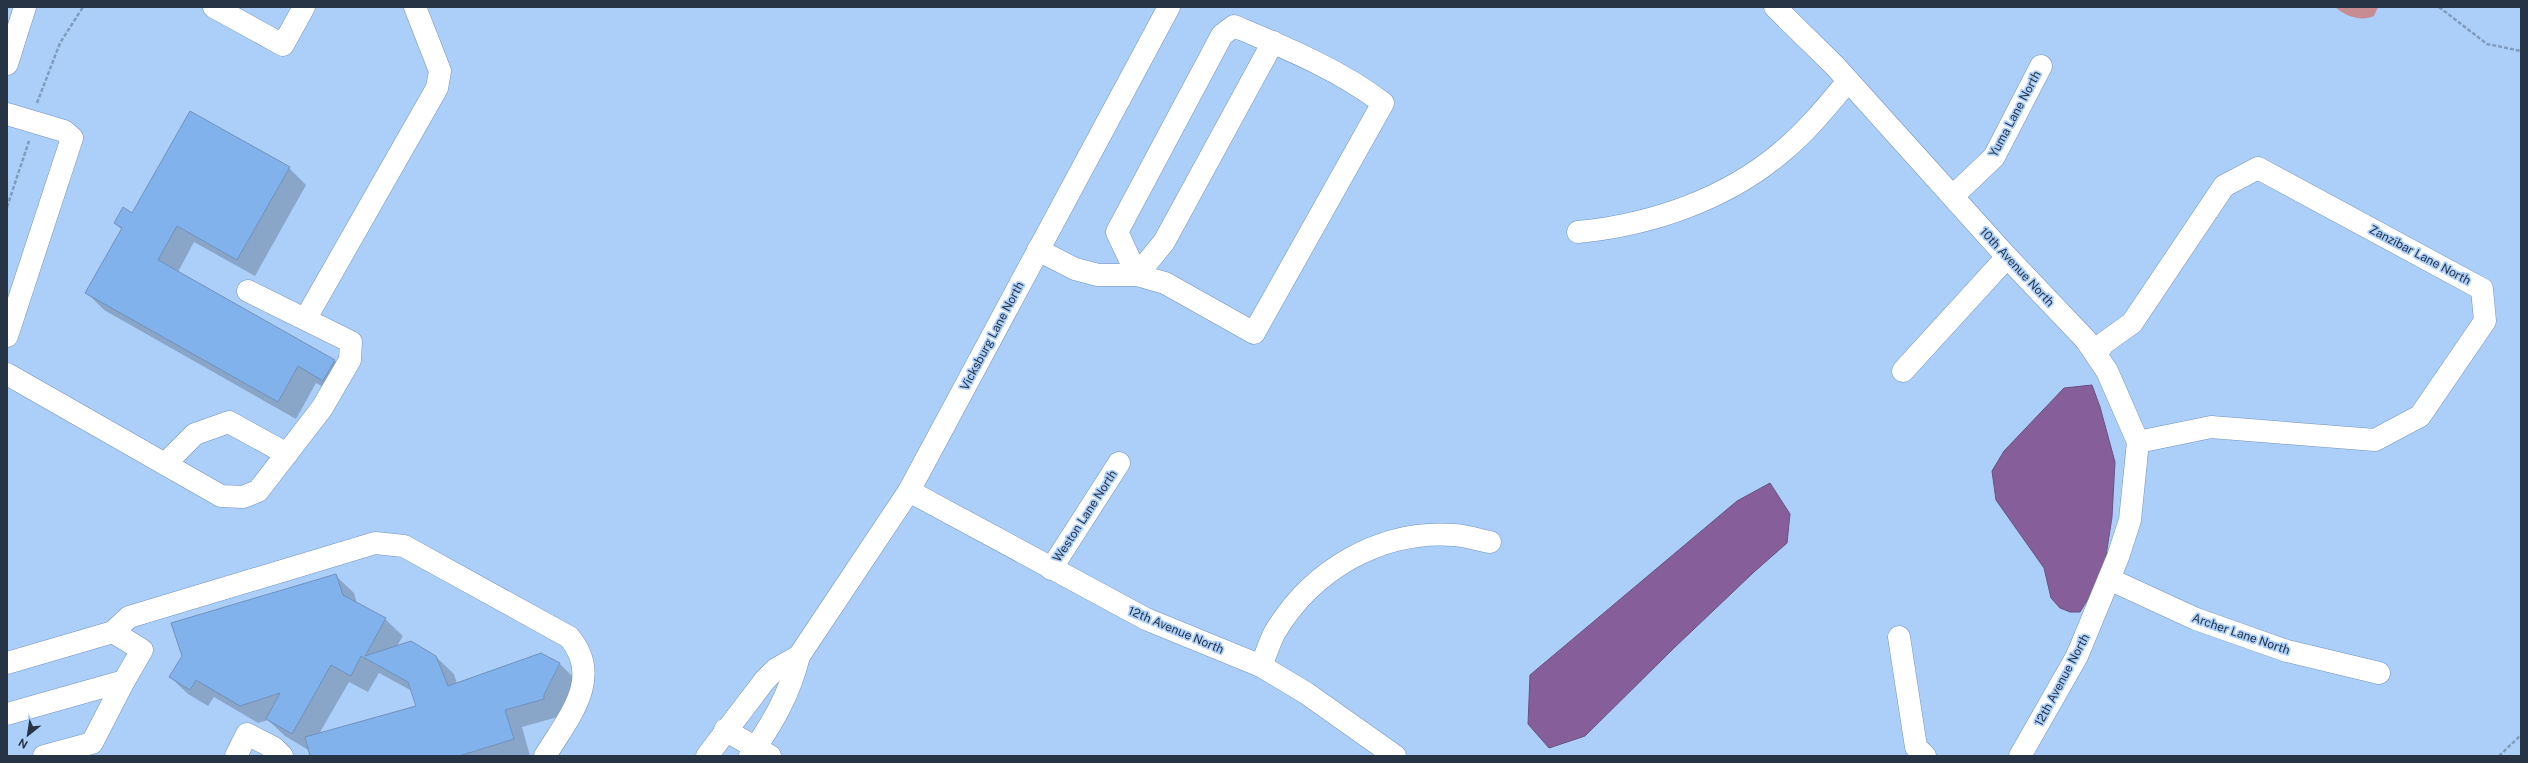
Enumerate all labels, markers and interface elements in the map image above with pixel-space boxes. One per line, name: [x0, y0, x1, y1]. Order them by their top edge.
street label: Yuma Lane North: [1986, 68, 2044, 159]
street label: Zanzibar Lane North: [2367, 222, 2473, 288]
street label: 10th Avenue North: [1977, 225, 2057, 309]
street label: Vicksburg Lane North: [957, 279, 1027, 393]
street label: Weston Lane North: [1050, 467, 1120, 564]
street label: 12th Avenue North: [1126, 604, 1226, 656]
street label: Archer Lane North: [2190, 611, 2292, 657]
street label: 12th Avenue North: [2032, 631, 2092, 729]
north arrow: [8, 715, 48, 755]
text: N: [16, 736, 30, 751]

